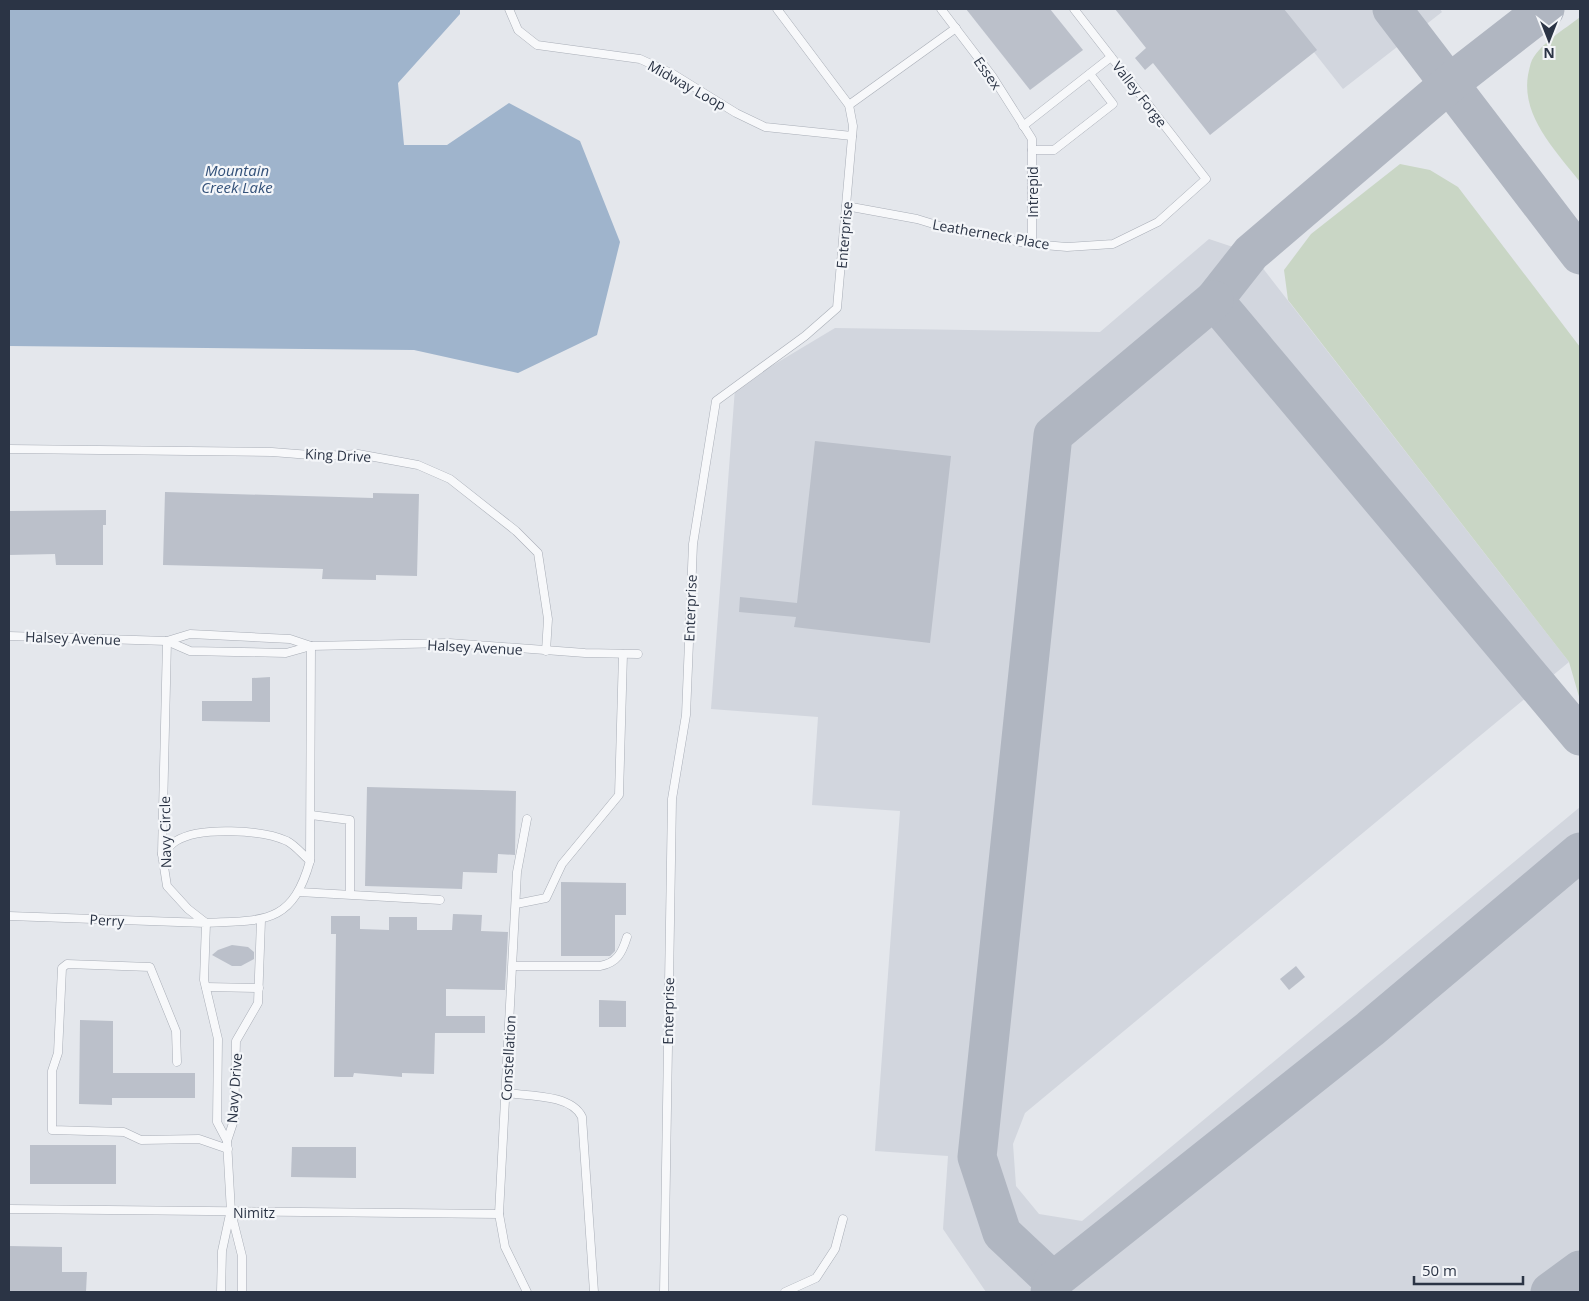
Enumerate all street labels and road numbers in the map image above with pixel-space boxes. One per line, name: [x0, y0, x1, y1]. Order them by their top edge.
street label: Essex: [970, 53, 1007, 94]
street label: Midway Loop: [644, 56, 730, 114]
street label: Valley Forge: [1108, 57, 1172, 131]
street label: Intrepid: [1023, 166, 1042, 218]
street label: Enterprise: [832, 201, 856, 269]
street label: Leatherneck Place: [931, 214, 1051, 254]
street label: King Drive: [304, 444, 372, 466]
street label: Enterprise: [679, 574, 701, 642]
street label: Halsey Avenue: [25, 627, 121, 649]
street label: Halsey Avenue: [427, 635, 523, 659]
street label: Navy Circle: [155, 796, 175, 868]
street label: Perry: [89, 910, 126, 930]
street label: Enterprise: [658, 977, 678, 1045]
street label: Constellation: [496, 1015, 520, 1101]
street label: Navy Drive: [222, 1052, 246, 1124]
street label: Nimitz: [233, 1203, 275, 1222]

